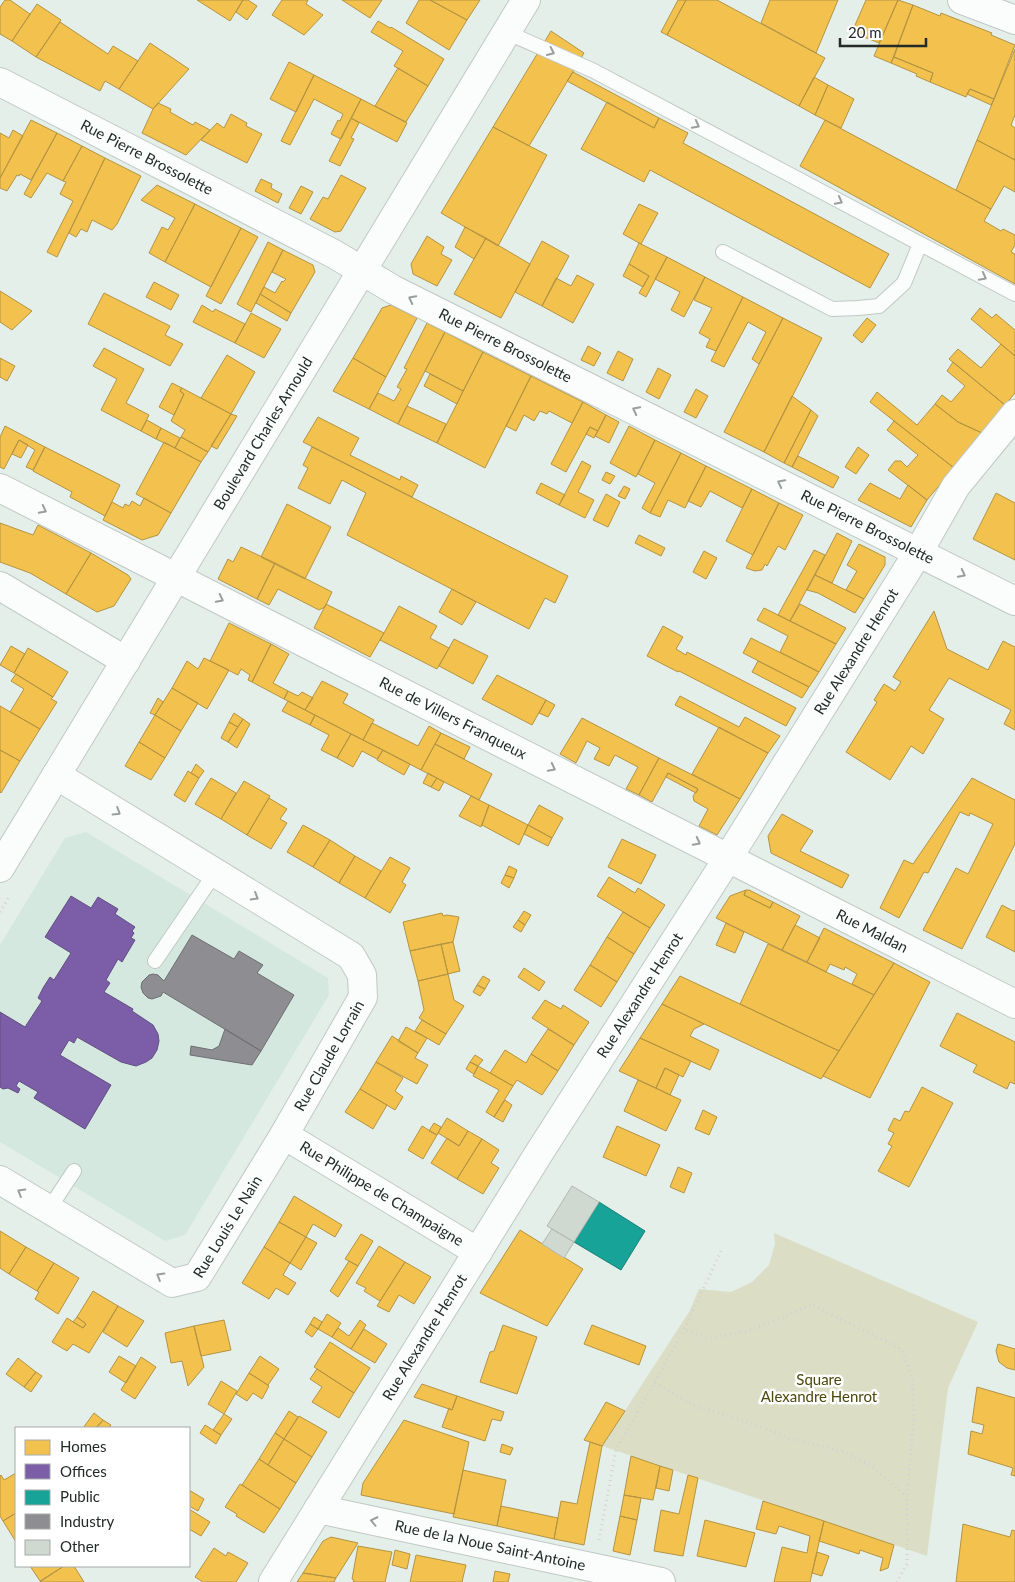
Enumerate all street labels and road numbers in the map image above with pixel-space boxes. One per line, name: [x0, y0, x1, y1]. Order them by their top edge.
street label: Rue Pierre Brossolette: [78, 115, 216, 198]
street label: Rue Pierre Brossolette: [436, 304, 575, 386]
street label: Boulevard Charles Arnould: [209, 353, 316, 513]
street label: Rue Pierre Brossolette: [798, 485, 937, 567]
street label: Rue Alexandre Henrot: [809, 584, 902, 718]
street label: Rue de Villers Franqueux: [377, 672, 530, 763]
street label: Rue Maldan: [833, 905, 911, 956]
street label: Rue Alexandre Henrot: [592, 928, 686, 1061]
street label: Rue Claude Lorrain: [290, 997, 367, 1114]
street label: Rue Philippe de Champaigne: [297, 1137, 467, 1249]
street label: Rue Louis Le Nain: [189, 1172, 265, 1281]
street label: Rue Alexandre Henrot: [378, 1270, 470, 1403]
street label: Rue de la Noue Saint-Antoine: [393, 1516, 588, 1574]

